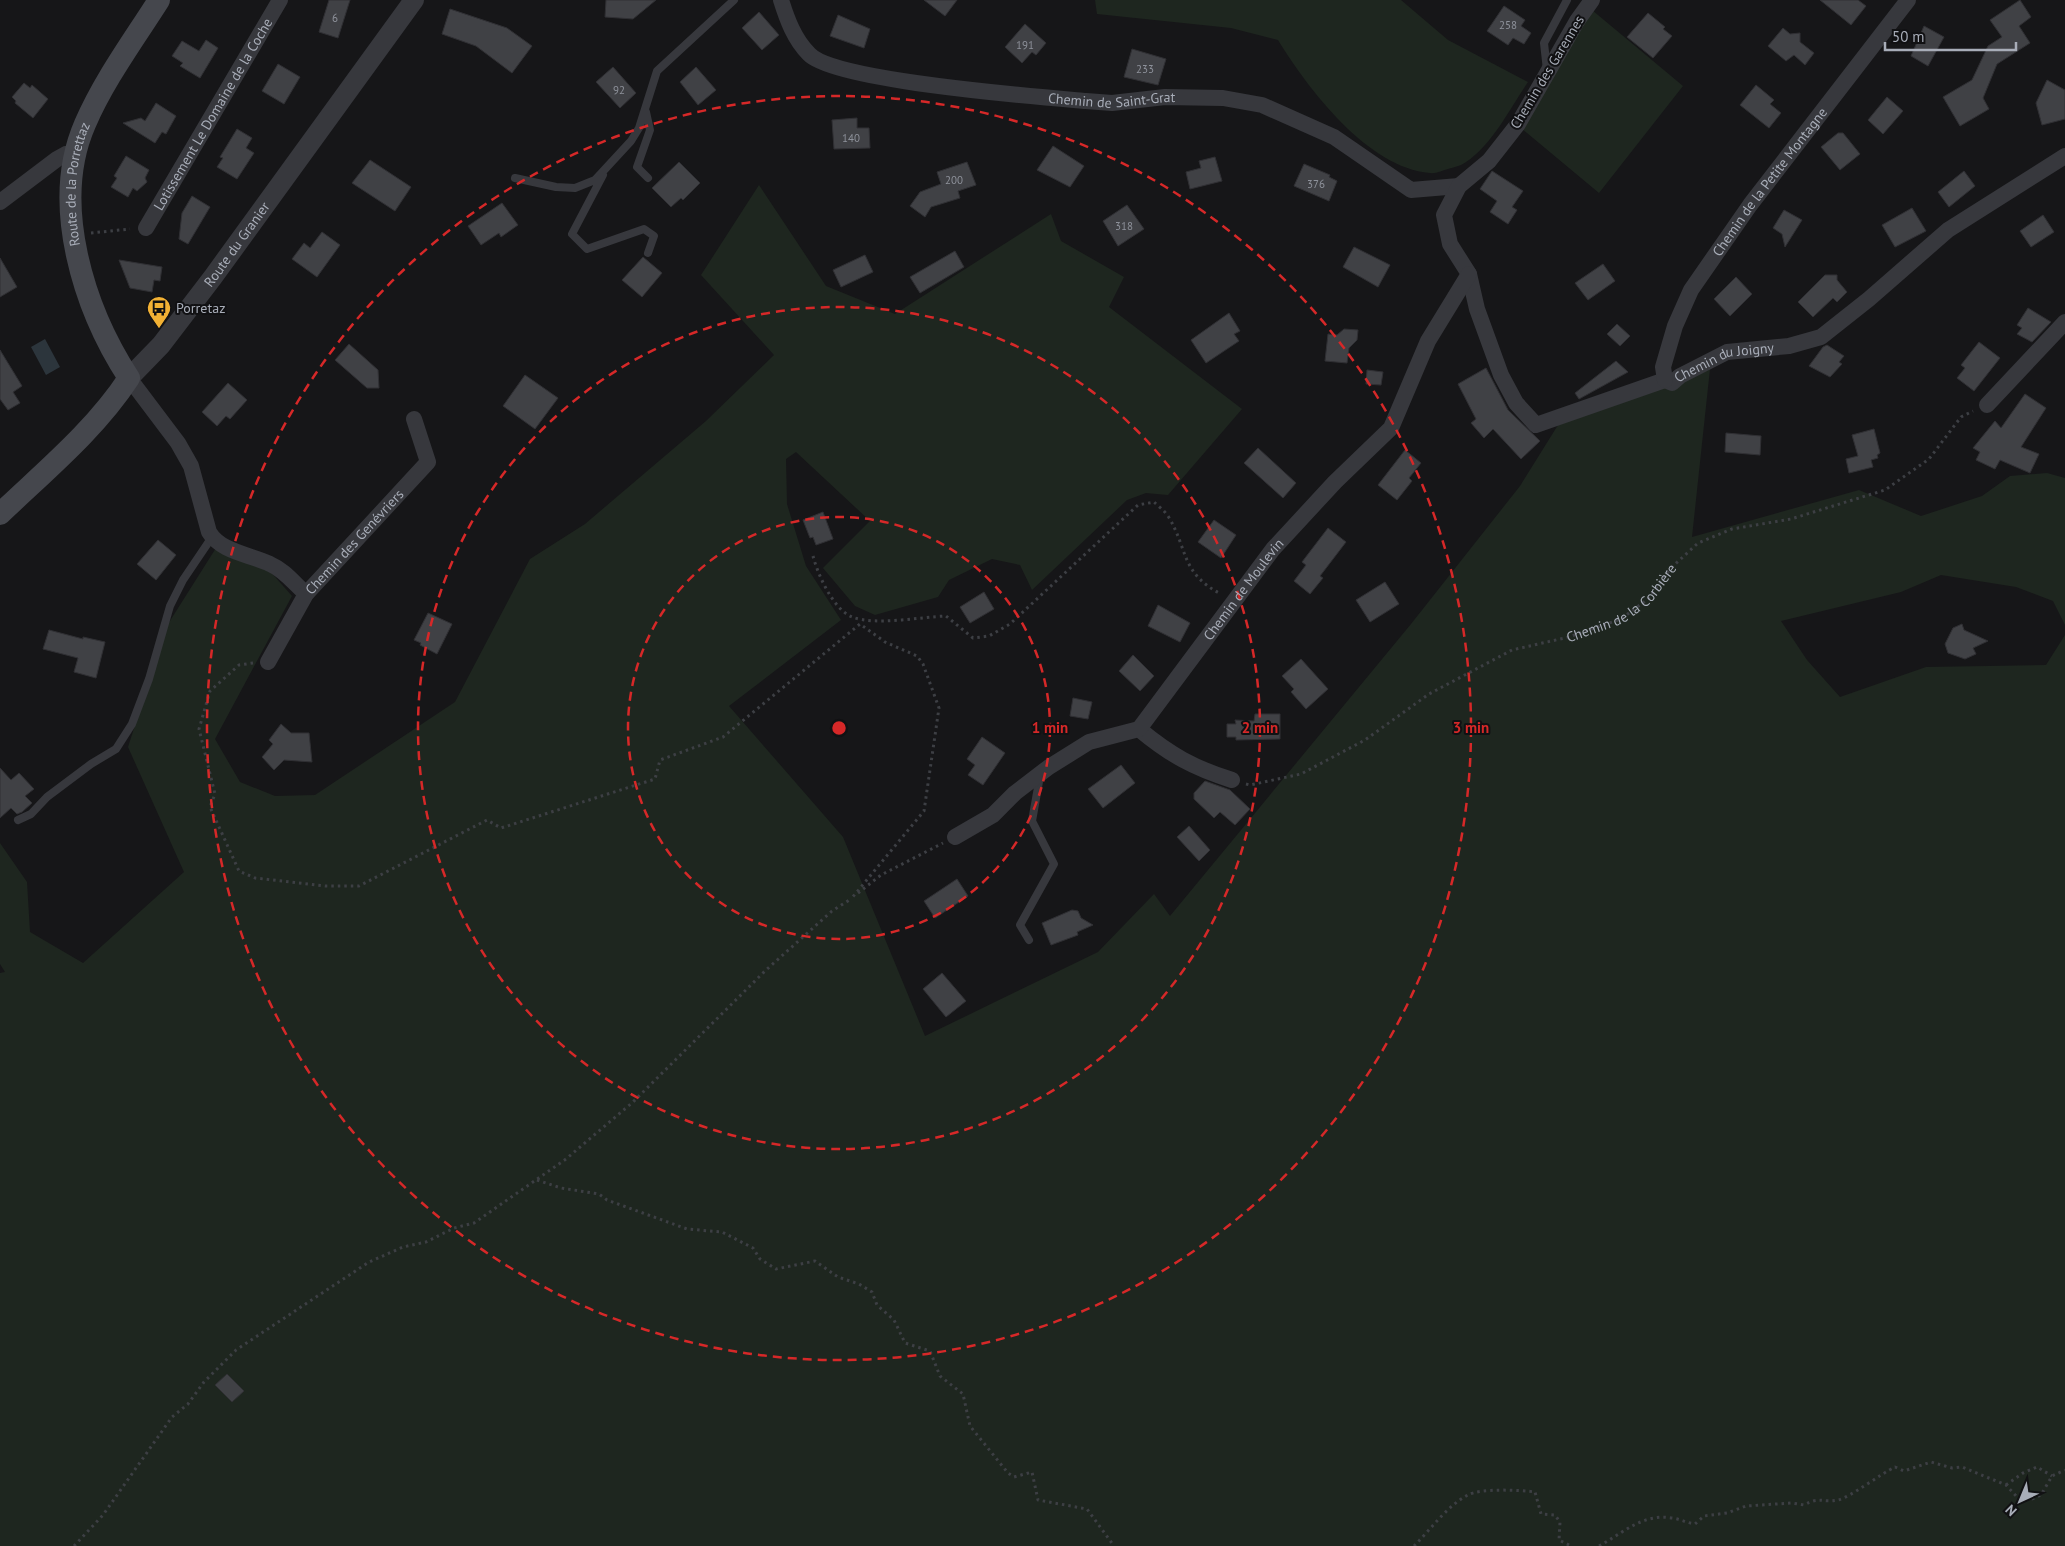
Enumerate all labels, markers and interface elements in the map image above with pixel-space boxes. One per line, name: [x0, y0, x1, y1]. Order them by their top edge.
house number: 6: [332, 11, 338, 25]
street label: Chemin des Garennes: [1506, 12, 1588, 132]
street label: Lotissement Le Domaine de la Coche: [149, 15, 276, 214]
house number: 258: [1499, 18, 1517, 32]
scale bar: [1885, 20, 2016, 52]
text: 50 m: [1892, 27, 1925, 46]
house number: 191: [1016, 38, 1034, 52]
house number: 233: [1136, 62, 1154, 76]
house number: 92: [613, 83, 625, 97]
street label: Chemin de Saint-Grat: [1047, 88, 1176, 112]
street label: Chemin de la Petite Montagne: [1708, 104, 1831, 260]
street label: Route de la Porrettaz: [62, 119, 94, 248]
house number: 140: [842, 131, 860, 145]
house number: 200: [945, 173, 963, 187]
house number: 376: [1307, 177, 1325, 191]
street label: Route du Granier: [200, 198, 274, 290]
house number: 318: [1115, 219, 1133, 233]
bus stop icon: Porretaz: [146, 295, 172, 329]
place label: Porretaz: [176, 299, 225, 317]
street label: Chemin du Joigny: [1670, 338, 1775, 386]
street label: Chemin des Genévriers: [301, 485, 407, 598]
street label: Chemin de Moulevin: [1199, 534, 1287, 644]
street label: Chemin de la Corbière: [1564, 560, 1680, 646]
text: 1 min: [1032, 718, 1068, 737]
text: 2 min: [1242, 718, 1278, 737]
text: 3 min: [1453, 718, 1489, 737]
centre of rings: [830, 719, 848, 737]
north arrow: [1995, 1476, 2045, 1526]
text: N: [2001, 1501, 2021, 1520]

